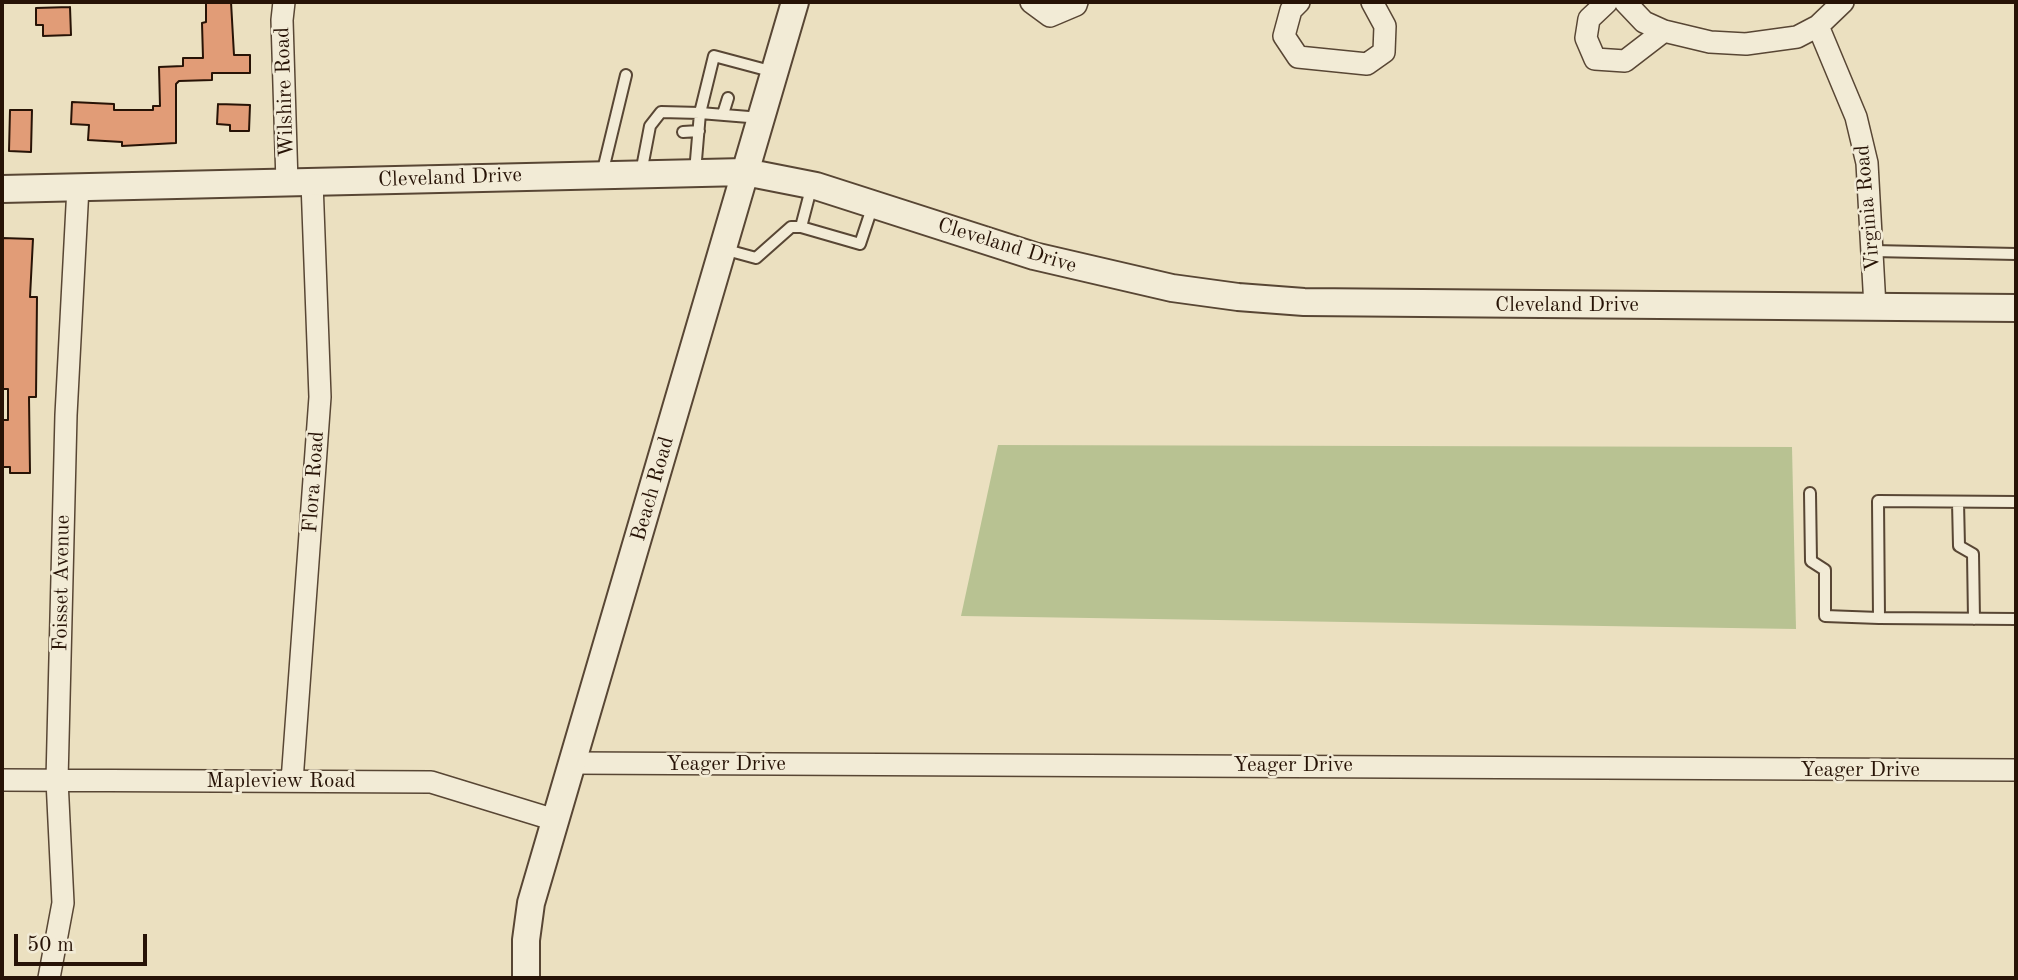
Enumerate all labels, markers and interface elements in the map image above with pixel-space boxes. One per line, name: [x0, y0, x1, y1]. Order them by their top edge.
street label: Wilshire Road: [270, 27, 300, 157]
street label: Virginia Road: [1850, 144, 1886, 272]
street label: Cleveland Drive: [378, 163, 522, 193]
street label: Cleveland Drive: [935, 213, 1079, 279]
street label: Cleveland Drive: [1495, 292, 1639, 318]
street label: Flora Road: [298, 430, 330, 534]
street label: Beach Road: [626, 434, 680, 544]
street label: Foisset Avenue: [48, 514, 76, 652]
street label: Yeager Drive: [666, 751, 786, 777]
street label: Yeager Drive: [1233, 752, 1353, 778]
street label: Yeager Drive: [1800, 757, 1920, 783]
street label: Mapleview Road: [206, 768, 356, 794]
scale bar: [18, 920, 150, 964]
text: 50 m: [27, 935, 74, 956]

